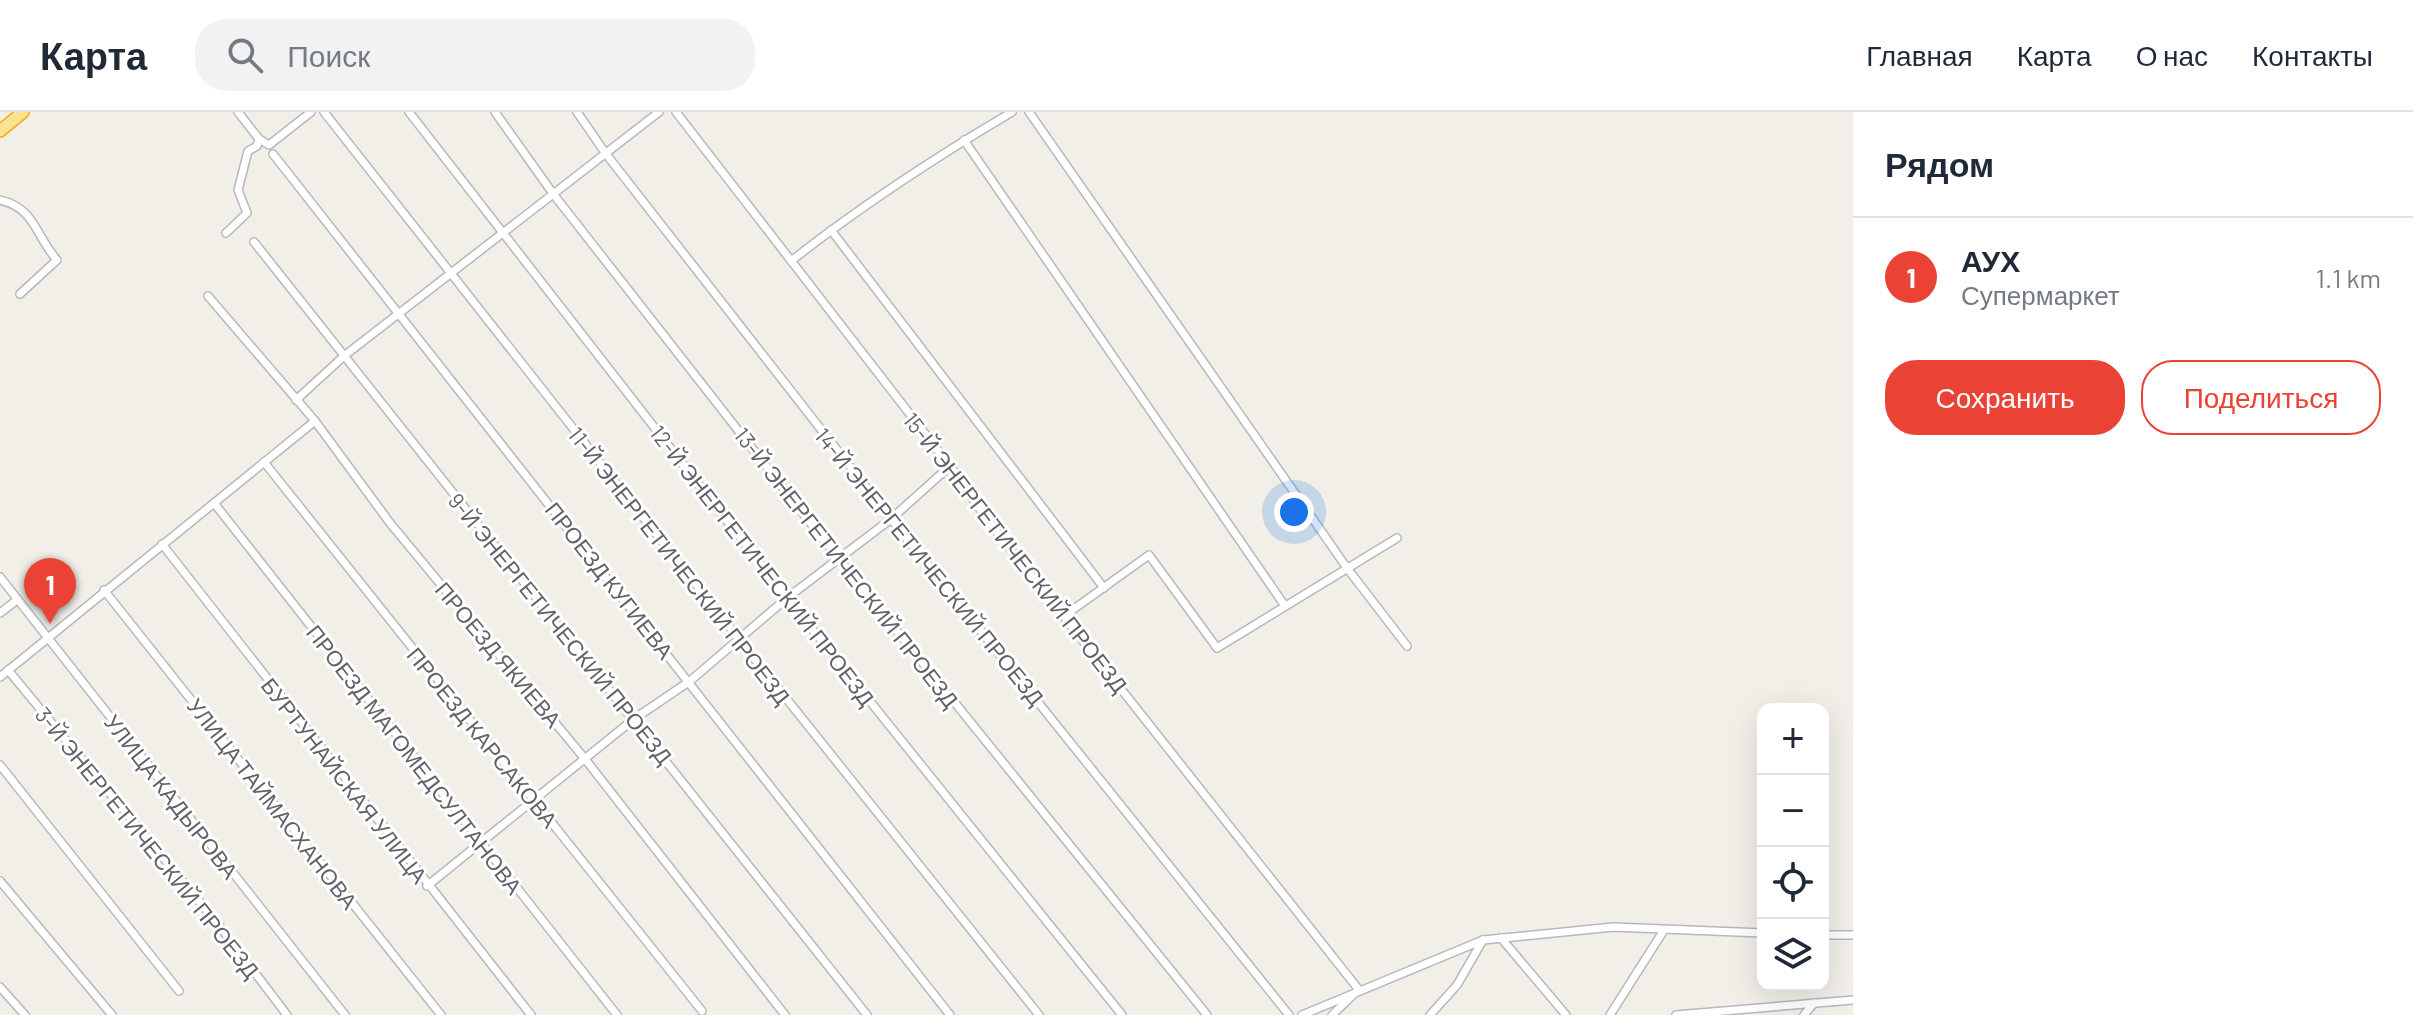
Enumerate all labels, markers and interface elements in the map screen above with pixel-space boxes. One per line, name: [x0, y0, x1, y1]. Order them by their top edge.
search box: [195, 19, 755, 91]
text: Карта: [40, 32, 147, 78]
icon: search: [223, 33, 267, 77]
text: Поиск: [287, 37, 370, 73]
text: Главная: [1866, 38, 1973, 72]
text: Карта: [2017, 38, 2092, 72]
text: О нас: [2136, 38, 2208, 72]
text: Контакты: [2252, 38, 2373, 72]
text: Рядом: [1885, 143, 1994, 184]
text: АУХ: [1961, 242, 2020, 278]
text: 1: [1906, 262, 1916, 293]
text: 1.1 km: [2316, 262, 2381, 293]
text: Супермаркет: [1961, 279, 2120, 310]
button: Сохранить: [1885, 360, 2125, 435]
button: Поделиться: [2141, 360, 2381, 435]
street label: 15-Й ЭНЕРГЕТИЧЕСКИЙ ПРОЕЗД: [898, 407, 1134, 698]
street label: 12-Й ЭНЕРГЕТИЧЕСКИЙ ПРОЕЗД: [645, 420, 881, 711]
street label: 11-Й ЭНЕРГЕТИЧЕСКИЙ ПРОЕЗД: [563, 421, 796, 710]
street label: 13-Й ЭНЕРГЕТИЧЕСКИЙ ПРОЕЗД: [729, 422, 965, 713]
street label: 14-Й ЭНЕРГЕТИЧЕСКИЙ ПРОЕЗД: [809, 422, 1050, 711]
street label: 9-Й ЭНЕРГЕТИЧЕСКИЙ ПРОЕЗД: [443, 487, 678, 769]
your location: [1274, 492, 1314, 532]
street label: ПРОЕЗД КУГИЕВА: [540, 496, 680, 665]
pin: 1: [24, 558, 76, 624]
street label: ПРОЕЗД ЯКИЕВА: [430, 576, 568, 733]
street label: ПРОЕЗД МАГОМЕДСУЛТАНОВА: [301, 619, 528, 900]
street label: ПРОЕЗД КАРСАКОВА: [402, 642, 564, 833]
street label: БУРТУНАЙСКАЯ УЛИЦА: [256, 672, 433, 889]
street label: УЛИЦА ТАЙМАСХАНОВА: [182, 692, 364, 914]
street label: 3-Й ЭНЕРГЕТИЧЕСКИЙ ПРОЕЗД: [30, 701, 265, 983]
map controls: [1757, 703, 1829, 991]
button: +: [1757, 703, 1829, 775]
street label: УЛИЦА КАДЫРОВА: [99, 709, 244, 884]
button: −: [1757, 775, 1829, 847]
button: locate: [1757, 847, 1829, 919]
button: layers: [1757, 919, 1829, 991]

